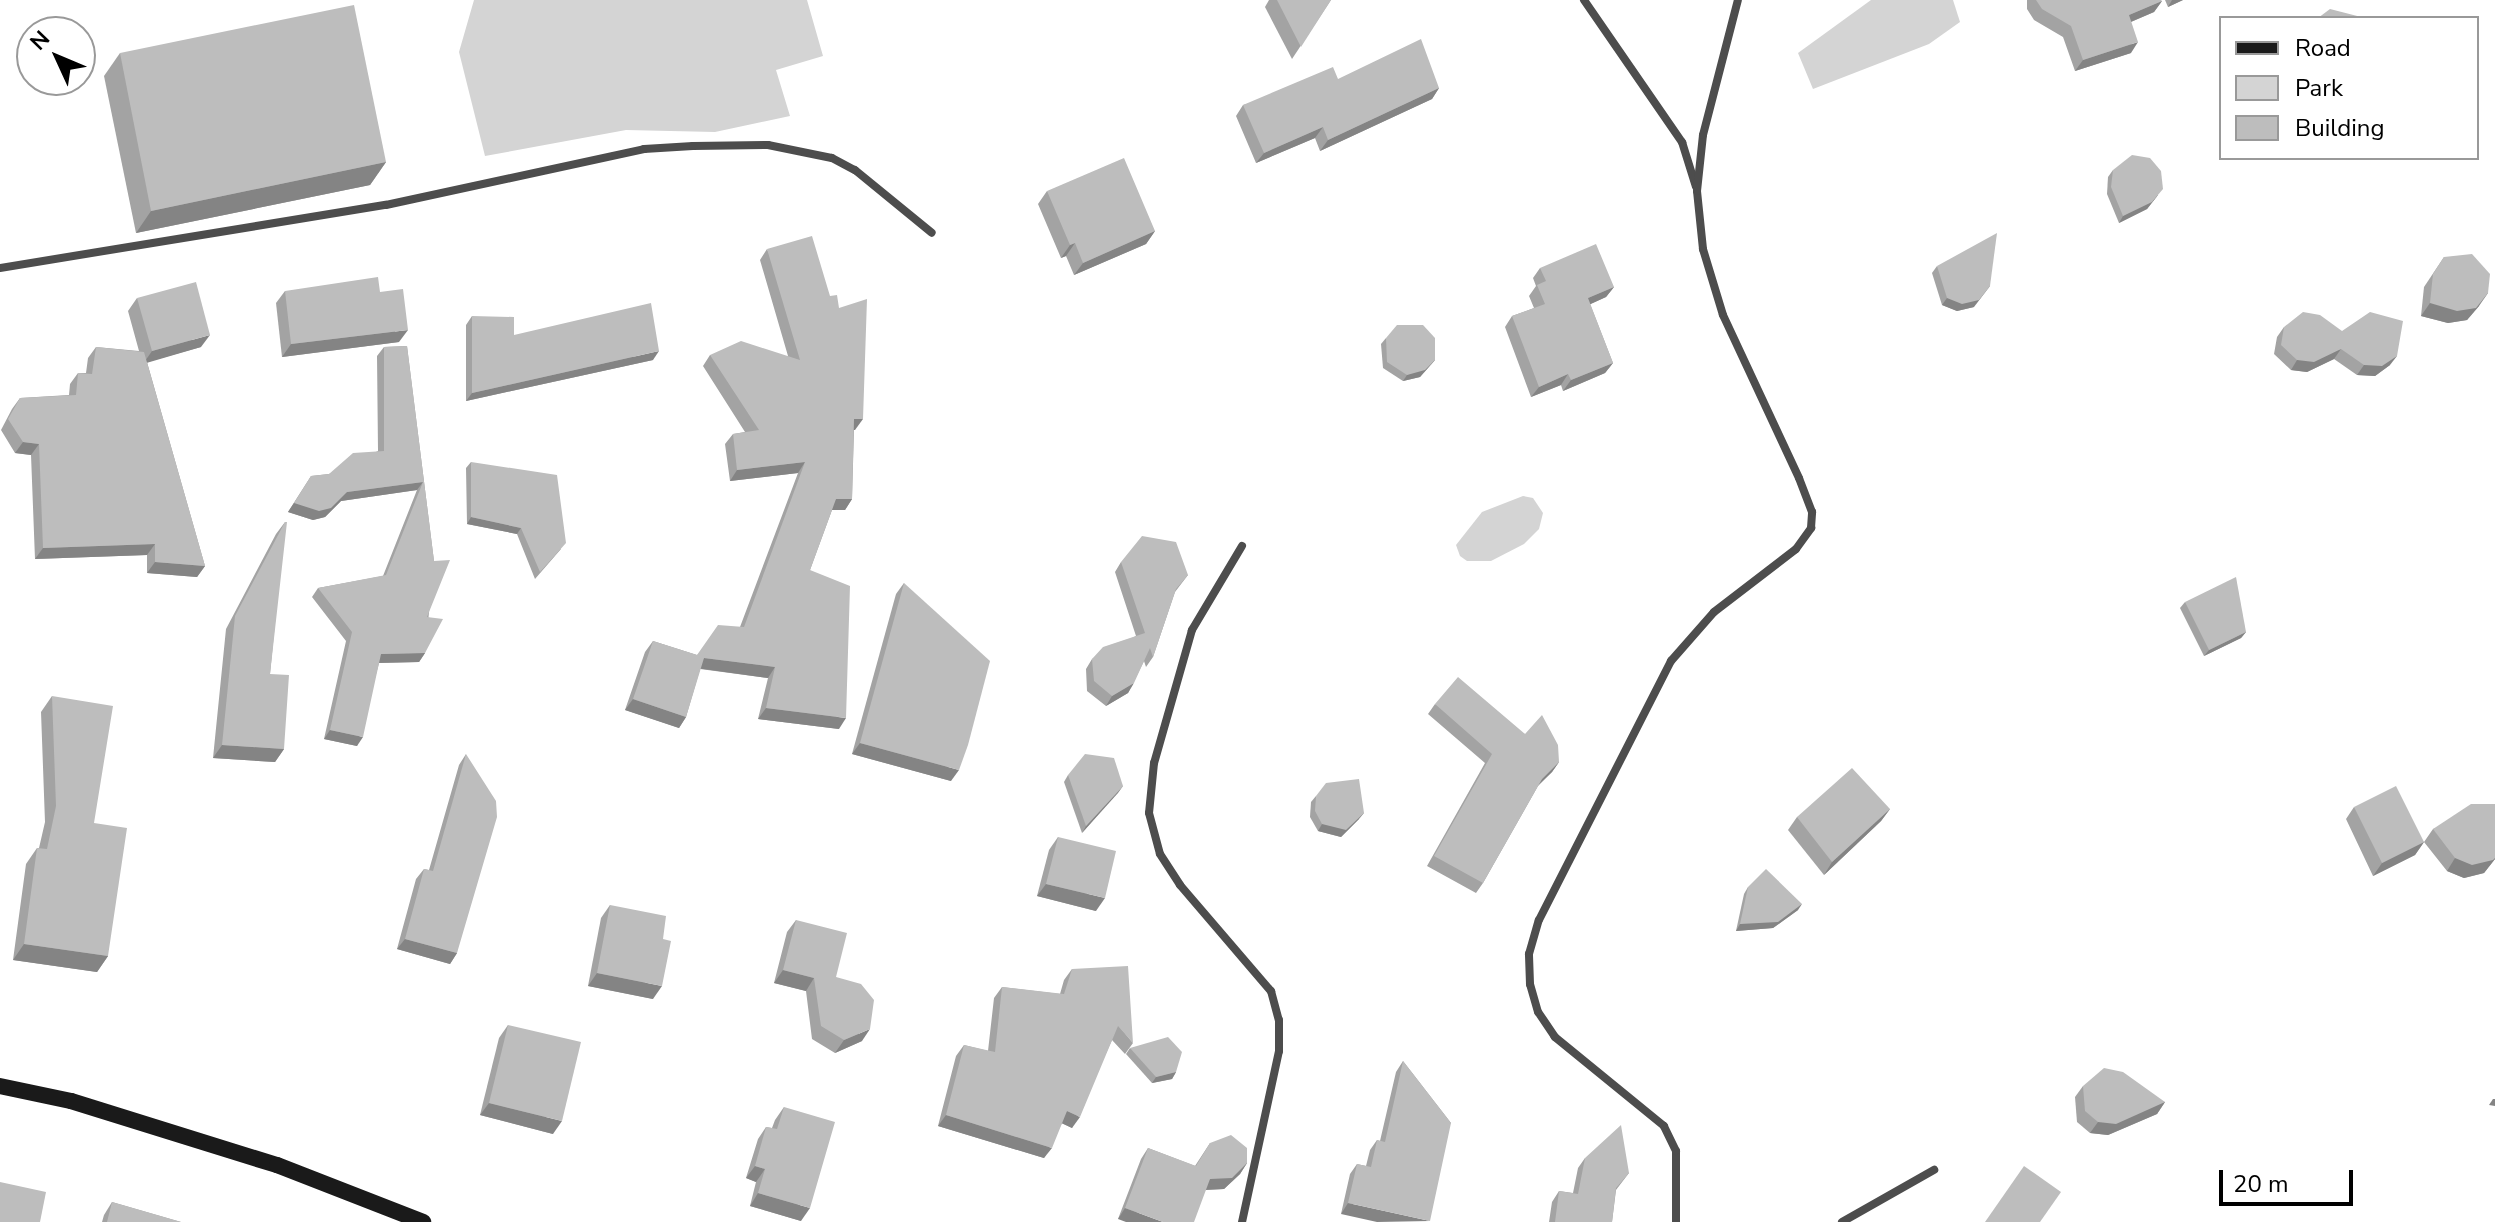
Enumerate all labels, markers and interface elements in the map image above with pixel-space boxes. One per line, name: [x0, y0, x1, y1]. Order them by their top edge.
north arrow: [16, 16, 96, 96]
legend: [2219, 16, 2479, 160]
text: N: [24, 24, 57, 57]
text: Road: [2295, 32, 2351, 64]
text: Park: [2295, 72, 2343, 104]
text: Building: [2295, 112, 2385, 144]
scale bar: [2223, 1154, 2357, 1204]
text: 20 m: [2233, 1168, 2289, 1200]

